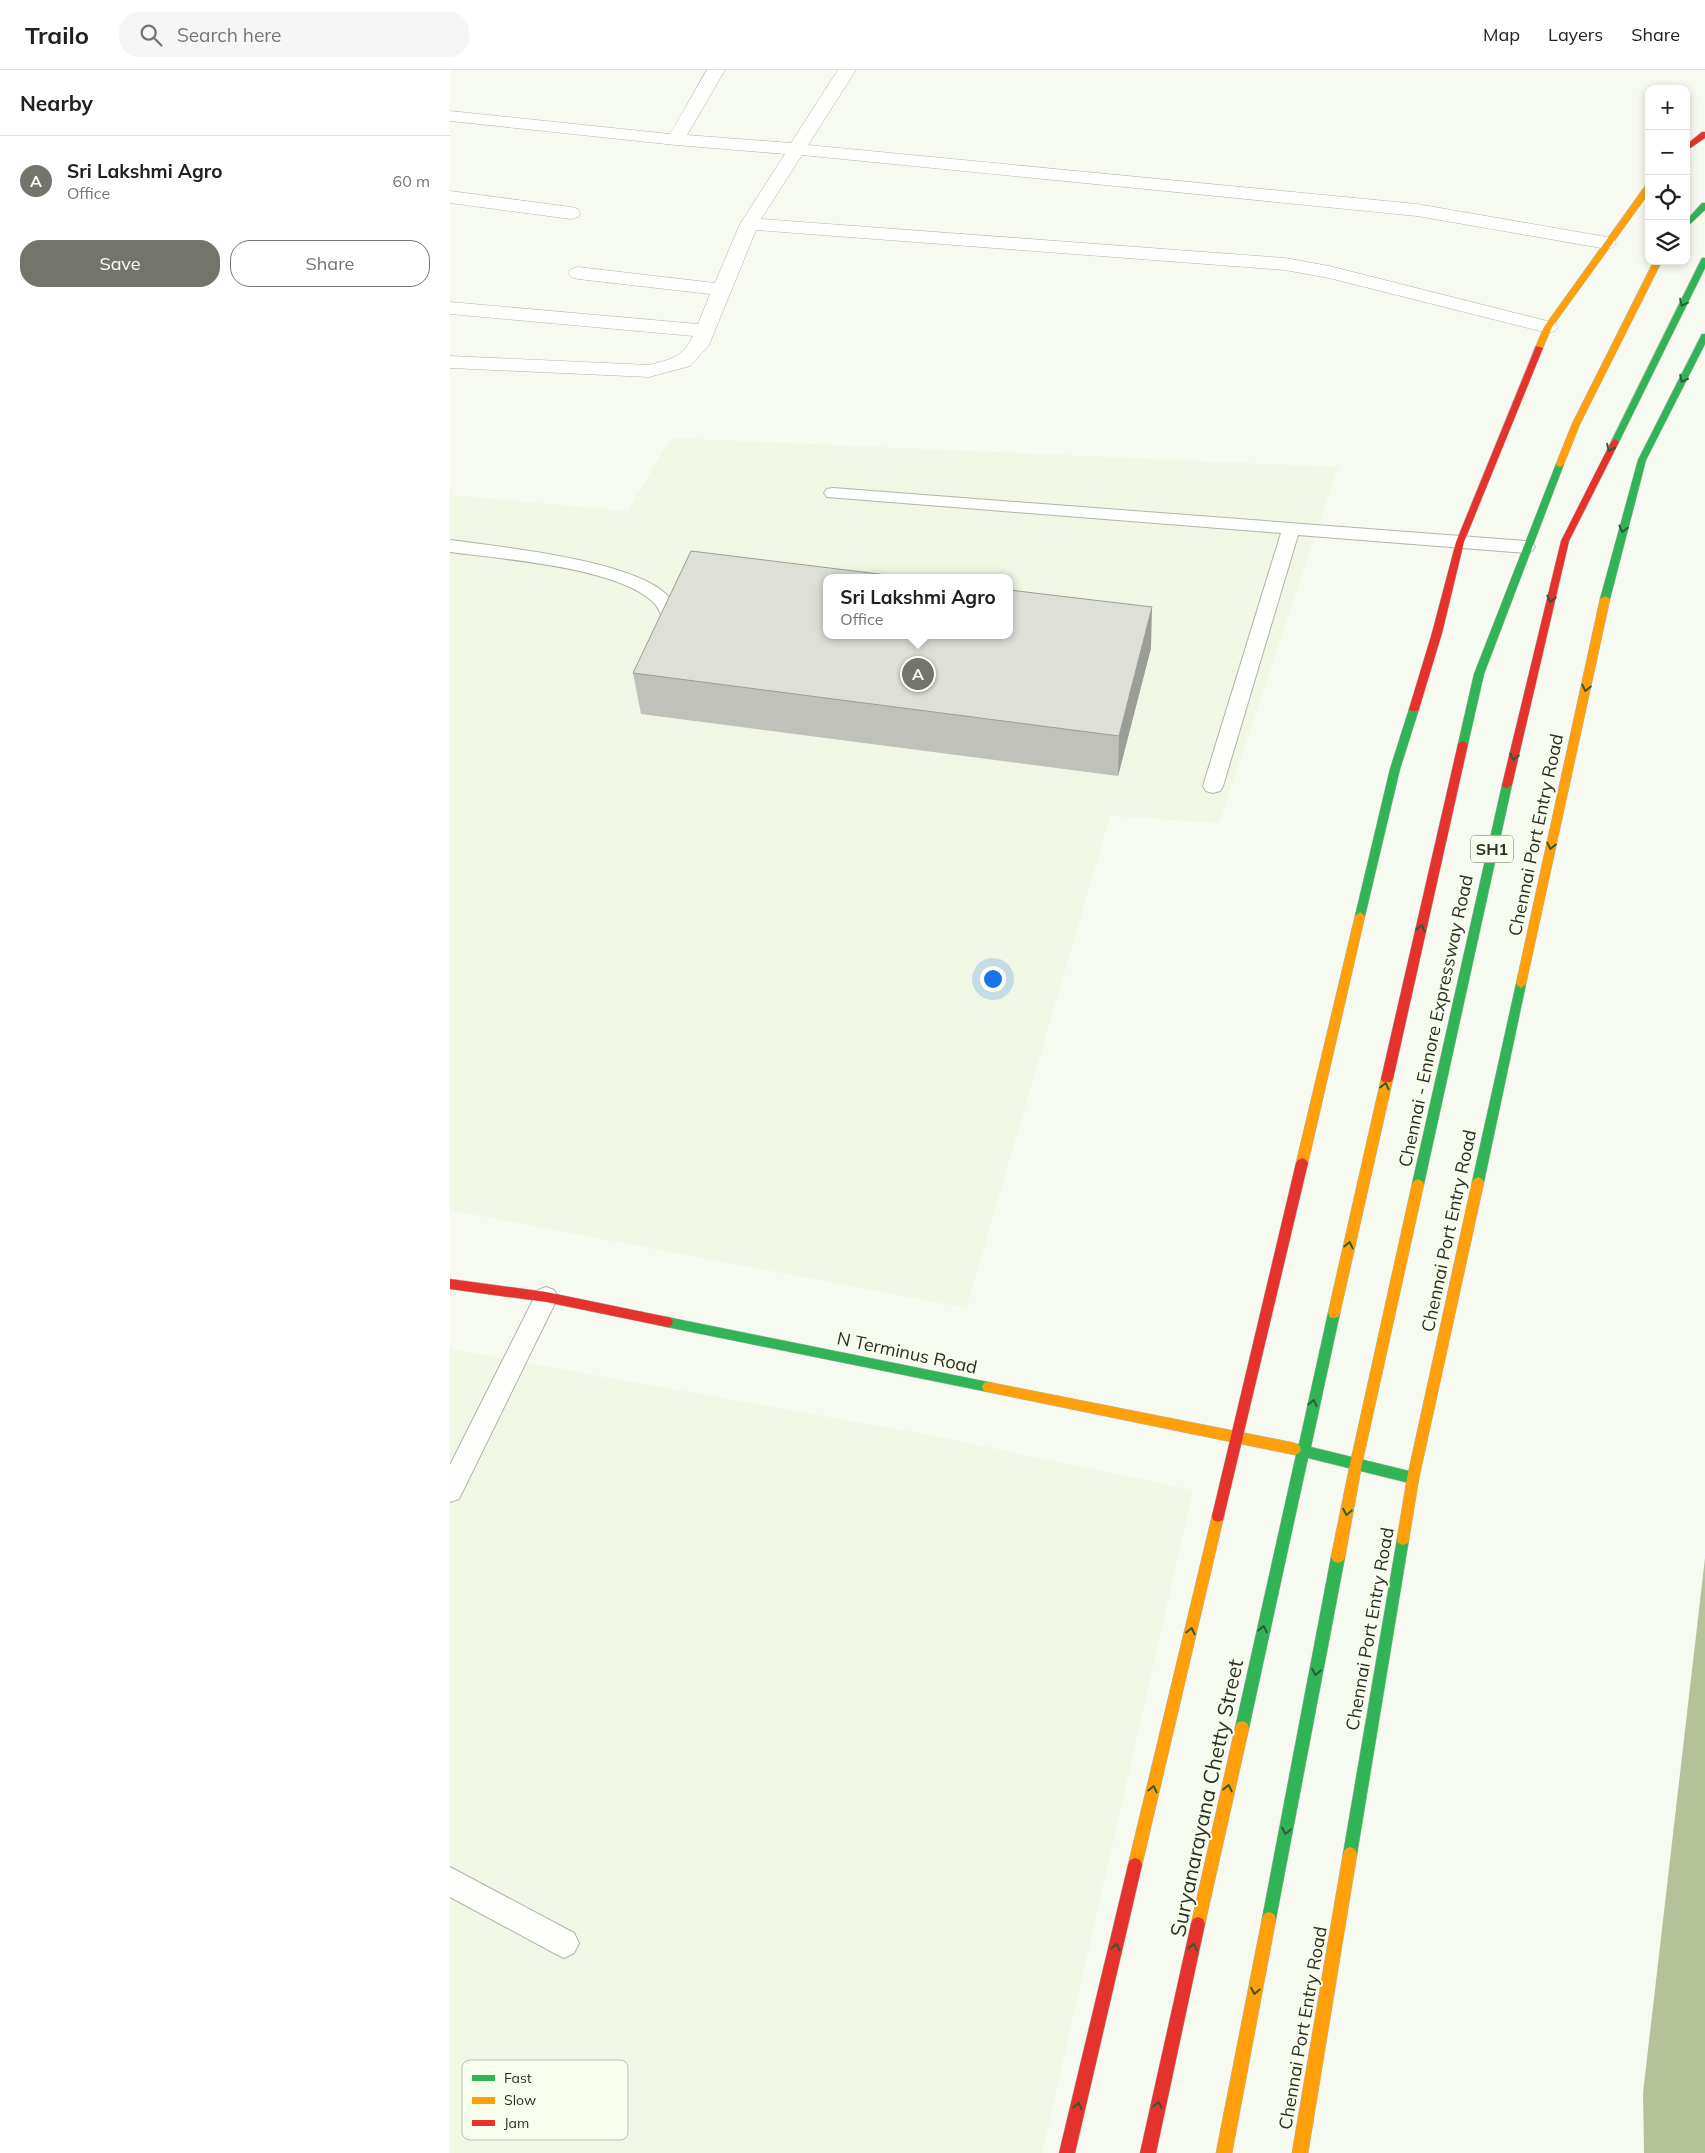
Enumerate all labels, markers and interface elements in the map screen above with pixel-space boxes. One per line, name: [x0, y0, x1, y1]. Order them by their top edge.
search box: [119, 12, 469, 57]
text: Trailo: [25, 20, 89, 50]
icon: search: [137, 21, 165, 49]
text: Search here: [177, 23, 281, 47]
text: Map: [1483, 23, 1520, 46]
text: Layers: [1548, 23, 1603, 46]
text: Share: [1631, 23, 1680, 46]
map controls: [1645, 85, 1690, 265]
button: +: [1645, 85, 1690, 130]
text: Nearby: [20, 90, 93, 116]
button: −: [1645, 130, 1690, 175]
text: Sri Lakshmi Agro: [67, 159, 222, 183]
text: A: [30, 171, 42, 191]
text: 60 m: [393, 171, 430, 191]
button: locate: [1645, 175, 1690, 220]
text: Office: [67, 183, 110, 203]
button: layers: [1645, 220, 1690, 265]
button: Save: [20, 240, 220, 287]
button: Share: [230, 240, 430, 287]
one-way arrow: [1679, 298, 1689, 307]
one-way arrow: [1679, 374, 1689, 383]
one-way arrow: [1606, 443, 1616, 452]
one-way arrow: [1618, 525, 1628, 533]
popup: [823, 574, 1013, 639]
text: Sri Lakshmi Agro: [840, 585, 996, 609]
one-way arrow: [1546, 594, 1557, 603]
text: Office: [840, 609, 883, 629]
pin: A: [902, 655, 934, 693]
one-way arrow: [1581, 683, 1592, 692]
street label: Chennai Port Entry Road: [1503, 732, 1568, 938]
one-way arrow: [1509, 753, 1520, 761]
road number: SH1: [1471, 836, 1513, 862]
one-way arrow: [1546, 842, 1557, 851]
street label: Chennai - Ennore Expressway Road: [1393, 873, 1478, 1169]
one-way arrow: [1415, 923, 1426, 932]
your location: [980, 966, 1006, 992]
one-way arrow: [1379, 1082, 1390, 1091]
street label: Chennai Port Entry Road: [1416, 1128, 1481, 1334]
one-way arrow: [1343, 1240, 1354, 1249]
street label: N Terminus Road: [835, 1326, 979, 1379]
one-way arrow: [1308, 1399, 1318, 1408]
one-way arrow: [1342, 1508, 1352, 1517]
street label: Chennai Port Entry Road: [1340, 1525, 1399, 1732]
one-way arrow: [1258, 1625, 1268, 1634]
one-way arrow: [1185, 1627, 1196, 1636]
street label: Suryanarayana Chetty Street: [1164, 1657, 1248, 1939]
one-way arrow: [1312, 1667, 1322, 1676]
one-way arrow: [1223, 1784, 1233, 1792]
one-way arrow: [1147, 1785, 1158, 1794]
one-way arrow: [1281, 1827, 1291, 1836]
street label: Chennai Port Entry Road: [1273, 1924, 1332, 2131]
one-way arrow: [1188, 1942, 1198, 1951]
one-way arrow: [1110, 1943, 1121, 1952]
one-way arrow: [1250, 1987, 1261, 1995]
legend: [462, 2060, 628, 2140]
text: Fast: [504, 2069, 532, 2087]
text: Slow: [504, 2091, 536, 2109]
one-way arrow: [1072, 2101, 1083, 2110]
one-way arrow: [1153, 2101, 1163, 2110]
text: Jam: [504, 2114, 529, 2132]

